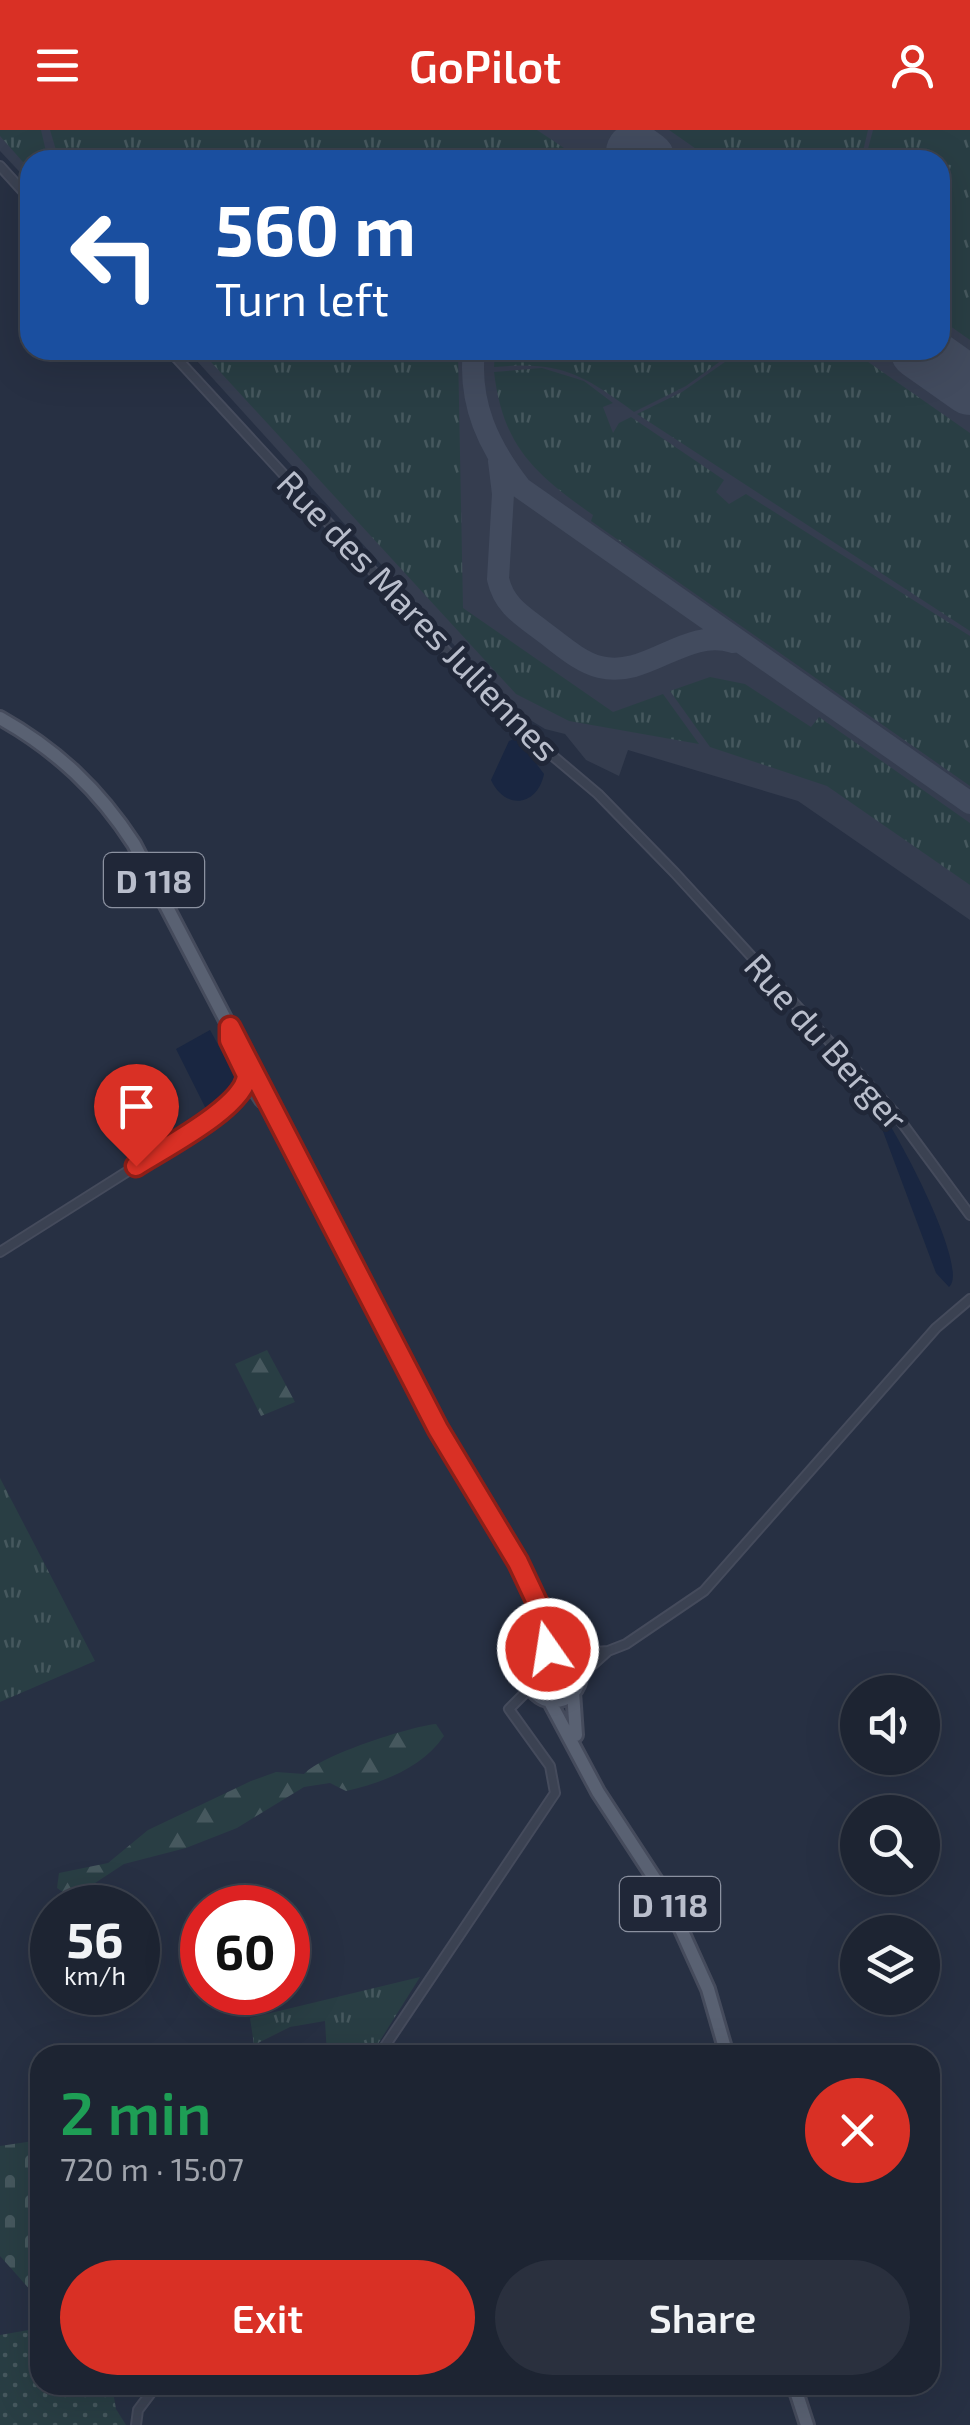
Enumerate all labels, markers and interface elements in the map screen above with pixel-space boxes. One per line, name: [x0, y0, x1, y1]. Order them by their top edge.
icon: menu: [30, 38, 85, 93]
text: GoPilot: [409, 38, 561, 92]
icon: person: [885, 38, 940, 93]
text: 560 m: [215, 186, 416, 270]
icon: left: [50, 190, 180, 320]
text: Turn left: [215, 271, 389, 325]
street label: Rue des Mares Juliennes: [270, 461, 568, 769]
road number: D 118: [104, 853, 204, 907]
street label: Rue du Berger: [737, 944, 917, 1138]
pin: [94, 1064, 179, 1167]
icon: arrive: [109, 1079, 164, 1134]
position arrow: [496, 1597, 600, 1701]
map controls: [840, 1675, 940, 2015]
button: sound: [840, 1675, 940, 1775]
button: search: [840, 1795, 940, 1895]
road number: D 118: [620, 1877, 720, 1931]
speed limit sign: 60: [180, 1885, 310, 2015]
text: 56: [66, 1908, 124, 1968]
button: layers: [840, 1915, 940, 2015]
text: km/h: [64, 1960, 126, 1990]
text: 2 min: [60, 2075, 212, 2147]
button: close: [805, 2078, 910, 2183]
text: 720 m · 15:07: [60, 2149, 244, 2187]
button: Exit: [60, 2260, 475, 2375]
button: Share: [495, 2260, 910, 2375]

